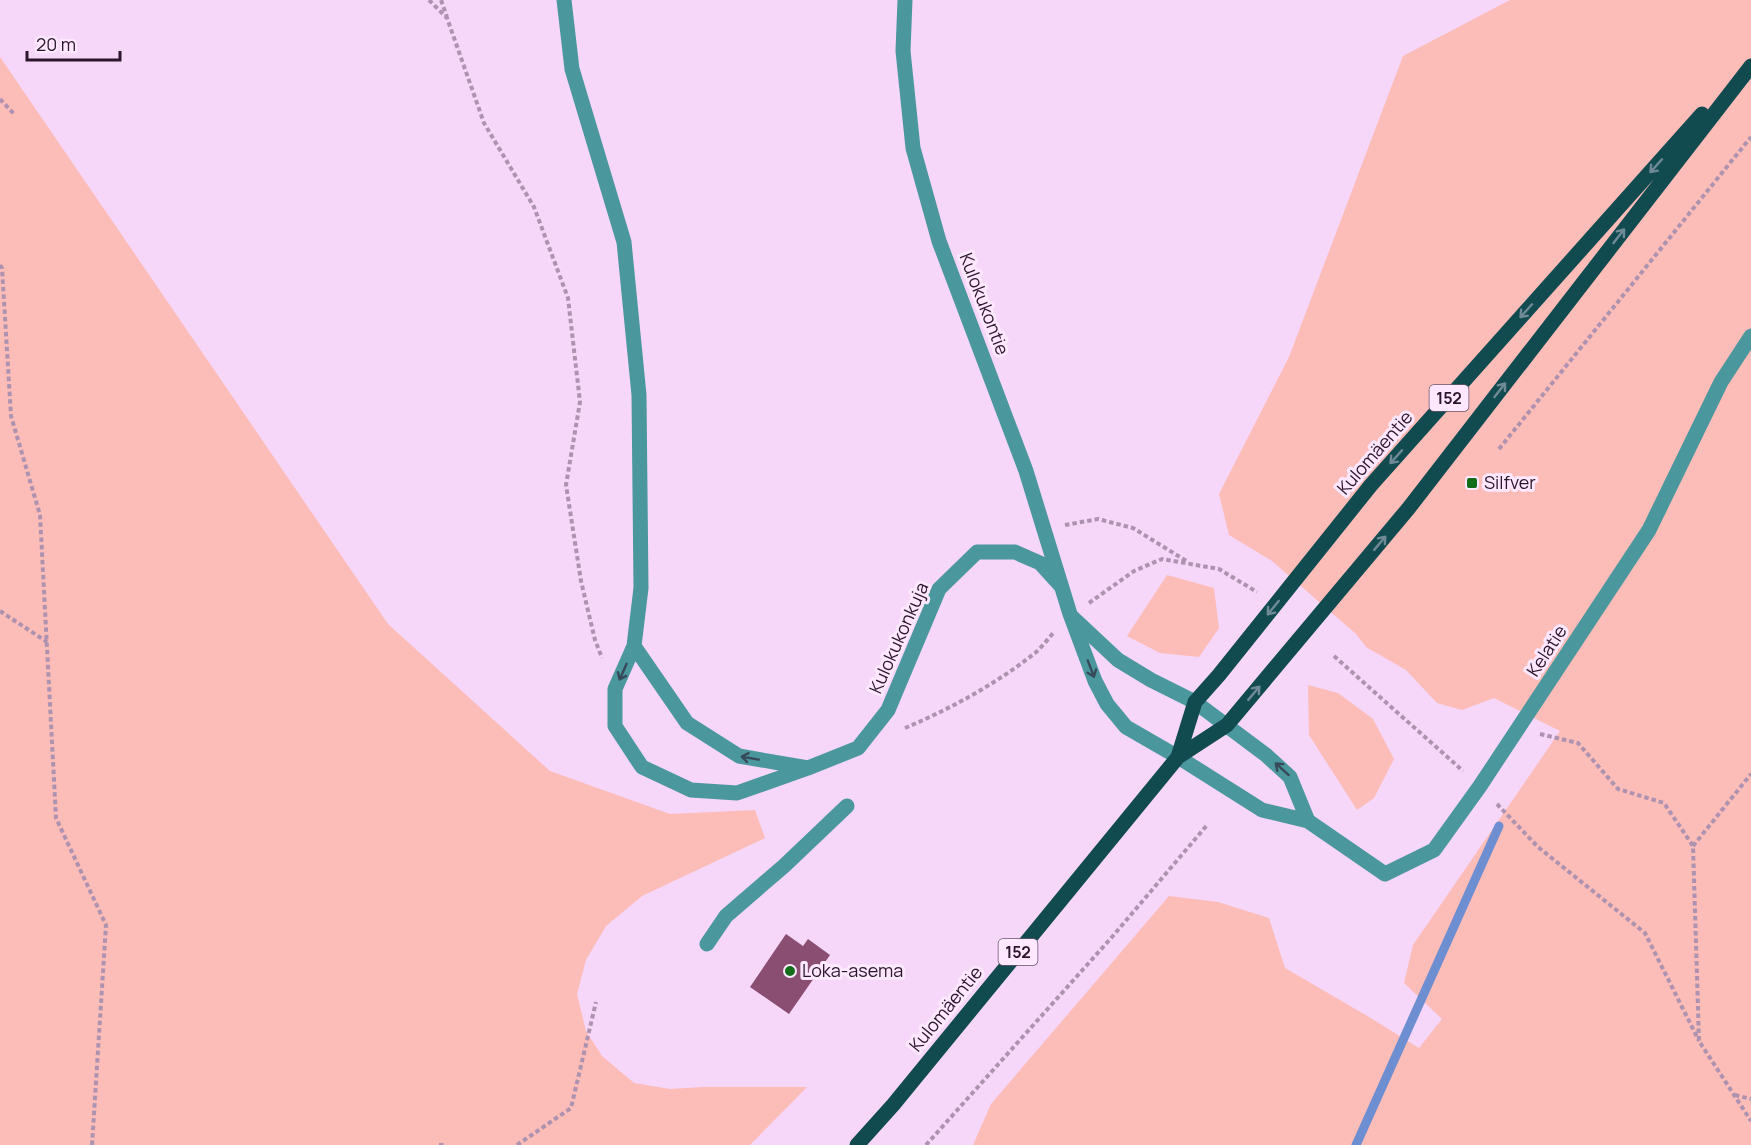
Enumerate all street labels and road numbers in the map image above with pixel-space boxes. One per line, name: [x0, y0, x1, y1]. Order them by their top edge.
street label: Kulokukontie: [955, 249, 1015, 358]
road number: 152: [1430, 385, 1468, 411]
street label: Kulomäentie: [1331, 405, 1417, 499]
street label: Kulokukonkuja: [863, 578, 933, 697]
street label: Kelatie: [1521, 620, 1572, 681]
road number: 152: [998, 939, 1038, 965]
street label: Kulomäentie: [903, 961, 987, 1056]

